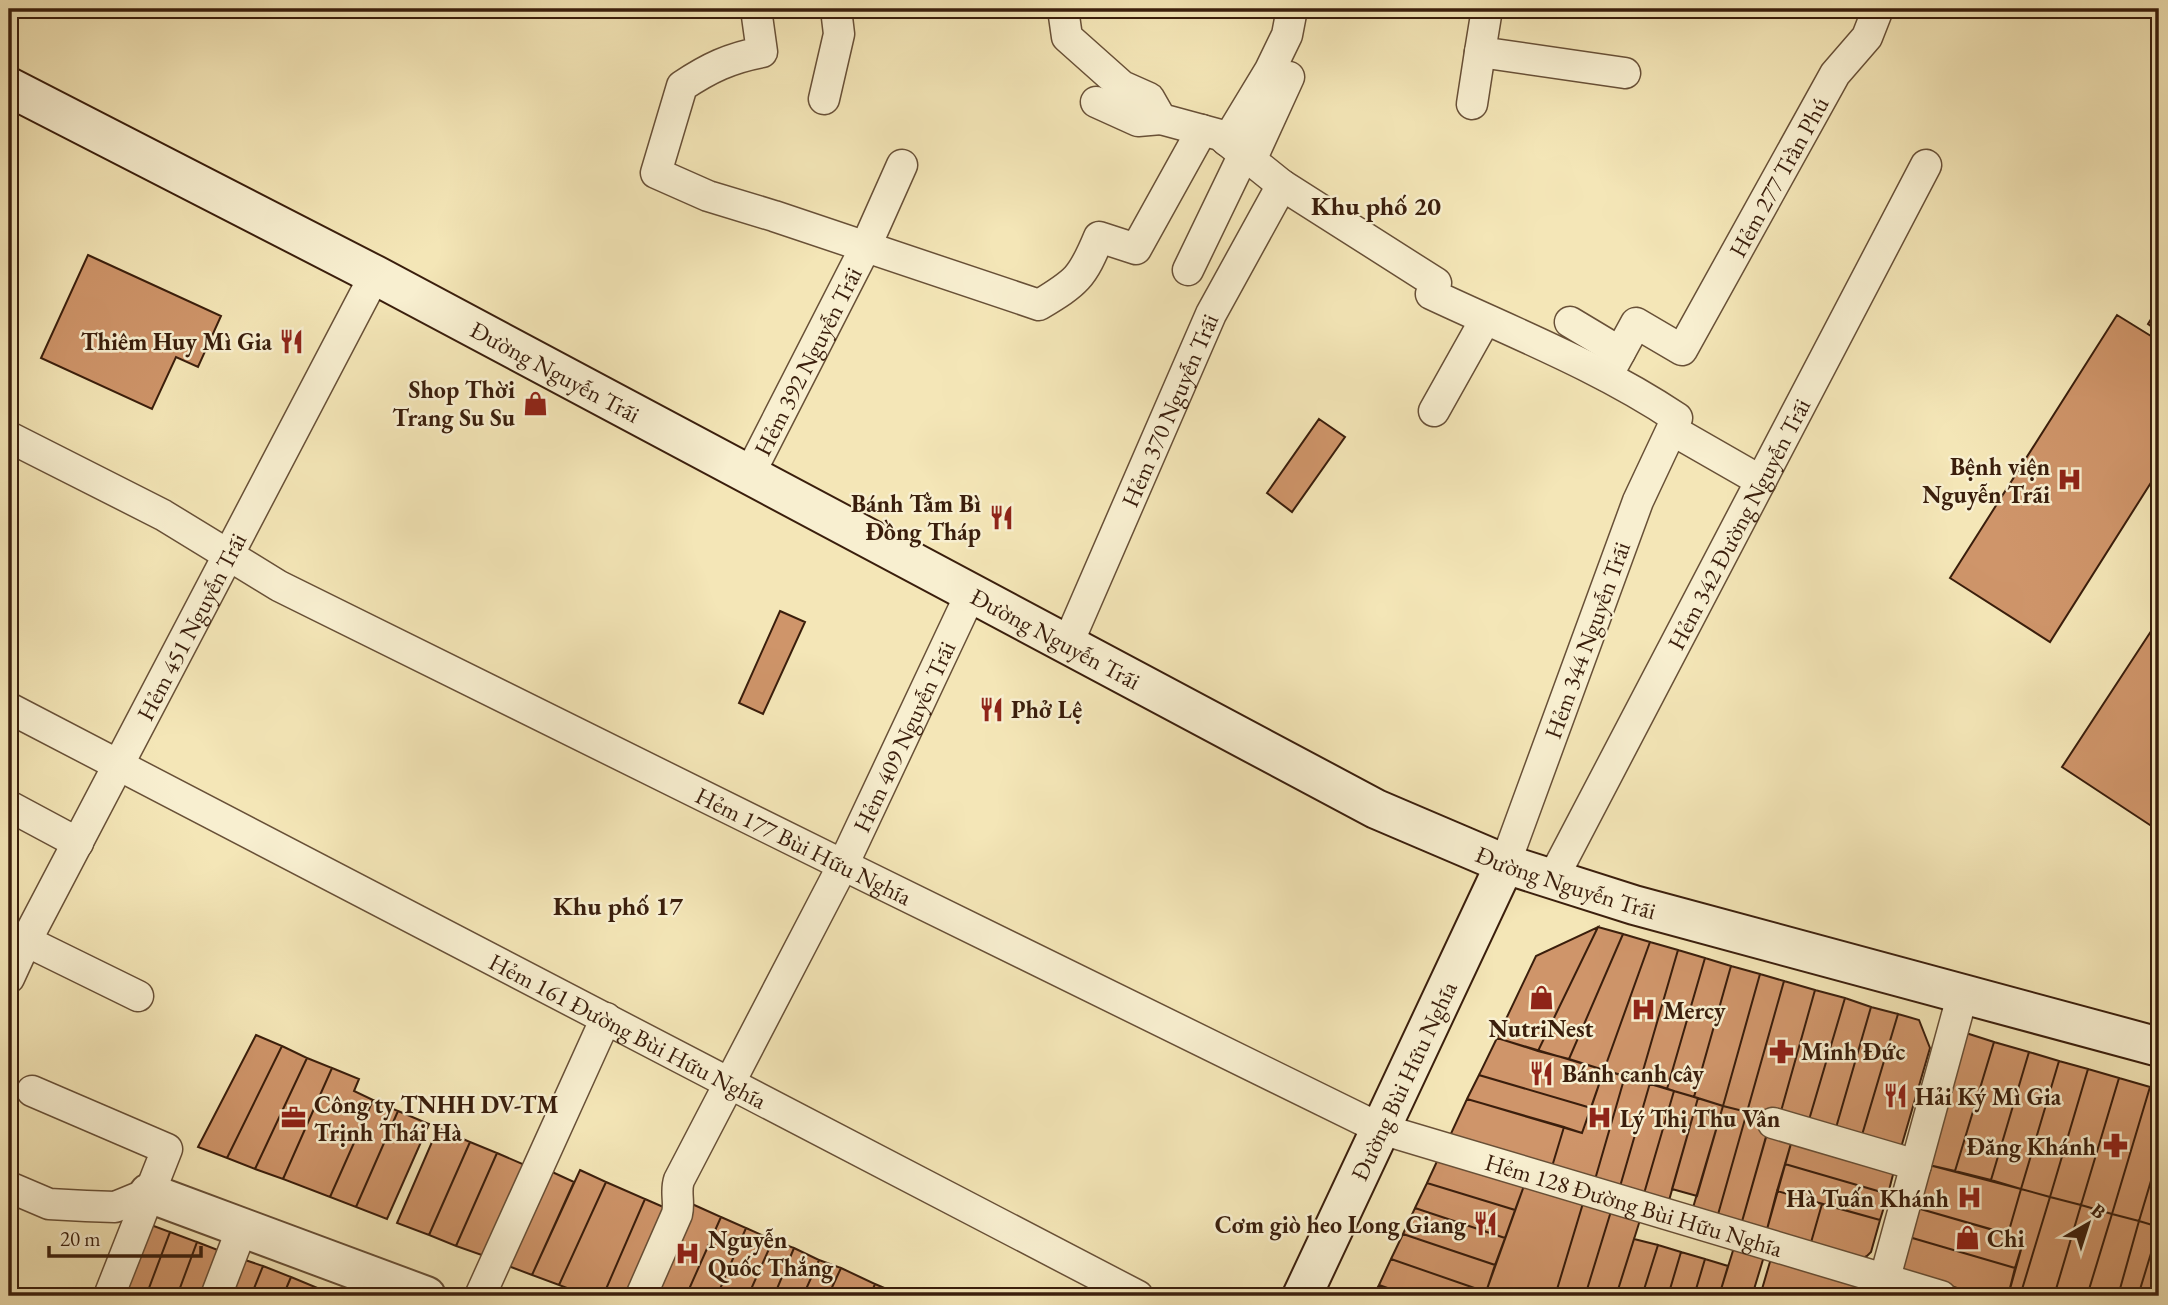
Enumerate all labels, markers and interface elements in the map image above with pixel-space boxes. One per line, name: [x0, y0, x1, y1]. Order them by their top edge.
street label: Hẻm 277 Trần Phú: [1721, 91, 1835, 262]
district label: Khu phố 20: [1311, 189, 1441, 223]
street label: Hẻm 392 Nguyễn Trãi: [746, 261, 868, 461]
street label: Hẻm 370 Nguyễn Trãi: [1114, 308, 1225, 512]
street label: Đường Nguyễn Trãi: [465, 313, 646, 429]
place label: Thiêm Huy Mì Gia: [81, 326, 272, 358]
restaurant icon: Thiêm Huy Mì Gia: [278, 327, 306, 355]
place label: Shop Thời Trang Su Su: [392, 374, 516, 434]
shop icon: Shop Thời Trang Su Su: [521, 389, 549, 417]
street label: Hẻm 342 Đường Nguyễn Trãi: [1660, 393, 1817, 655]
place label: Bệnh viện Nguyễn Trãi: [1922, 451, 2050, 511]
hospital icon: Bệnh viện Nguyễn Trãi: [2056, 466, 2084, 494]
place label: Bánh Tằm Bì Đồng Tháp: [851, 488, 981, 548]
restaurant icon: Bánh Tằm Bì Đồng Tháp: [987, 503, 1015, 531]
street label: Hẻm 451 Nguyễn Trãi: [129, 527, 253, 726]
street label: Hẻm 344 Nguyễn Trãi: [1537, 537, 1637, 743]
street label: Đường Nguyễn Trãi: [966, 580, 1146, 696]
street label: Hẻm 409 Nguyễn Trãi: [845, 636, 962, 837]
place label: Phở Lệ: [1011, 694, 1082, 725]
restaurant icon: Phở Lệ: [977, 695, 1005, 723]
street label: Hẻm 177 Bùi Hữu Nghĩa: [691, 779, 917, 912]
street label: Đường Nguyễn Trãi: [1471, 838, 1660, 926]
district label: Khu phố 17: [553, 889, 683, 923]
street label: Hẻm 161 Đường Bùi Hữu Nghĩa: [484, 945, 772, 1116]
street label: Đường Bùi Hữu Nghĩa: [1343, 975, 1464, 1185]
shop icon: NutriNest: [1527, 983, 1555, 1011]
place label: Mercy: [1663, 995, 1726, 1027]
hospital icon: Mercy: [1629, 996, 1657, 1024]
place label: NutriNest: [1488, 1013, 1594, 1044]
place label: Minh Đức: [1801, 1036, 1906, 1067]
pharmacy icon: Minh Đức: [1767, 1037, 1795, 1065]
place label: Bánh canh cây: [1562, 1058, 1704, 1090]
restaurant icon: Bánh canh cây: [1528, 1059, 1556, 1087]
place label: Hải Ký Mì Gia: [1915, 1081, 2062, 1113]
restaurant icon: Hải Ký Mì Gia: [1881, 1082, 1909, 1110]
place label: Công ty TNHH DV-TM Trịnh Thái Hà: [314, 1089, 558, 1148]
place label: Lý Thị Thu Vân: [1620, 1103, 1781, 1135]
office icon: Công ty TNHH DV-TM Trịnh Thái Hà: [280, 1104, 308, 1132]
hospital icon: Lý Thị Thu Vân: [1586, 1104, 1614, 1132]
place label: Đăng Khánh: [1967, 1131, 2097, 1163]
pharmacy icon: Đăng Khánh: [2102, 1132, 2130, 1160]
street label: Hẻm 128 Đường Bùi Hữu Nghĩa: [1482, 1145, 1787, 1263]
place label: Hà Tuấn Khánh: [1786, 1183, 1950, 1214]
hospital icon: Hà Tuấn Khánh: [1955, 1184, 1983, 1212]
north arrow: [2052, 1190, 2122, 1260]
text: B: [2086, 1198, 2111, 1225]
place label: Cơm giò heo Long Giang: [1215, 1209, 1467, 1241]
restaurant icon: Cơm giò heo Long Giang: [1472, 1210, 1500, 1238]
scale bar: [49, 1214, 201, 1258]
place label: Chi: [1987, 1223, 2025, 1254]
place label: Nguyễn Quốc Thắng: [708, 1224, 834, 1284]
shop icon: Chi: [1953, 1224, 1981, 1252]
text: 20 m: [60, 1225, 101, 1252]
hospital icon: Nguyễn Quốc Thắng: [674, 1239, 702, 1267]

